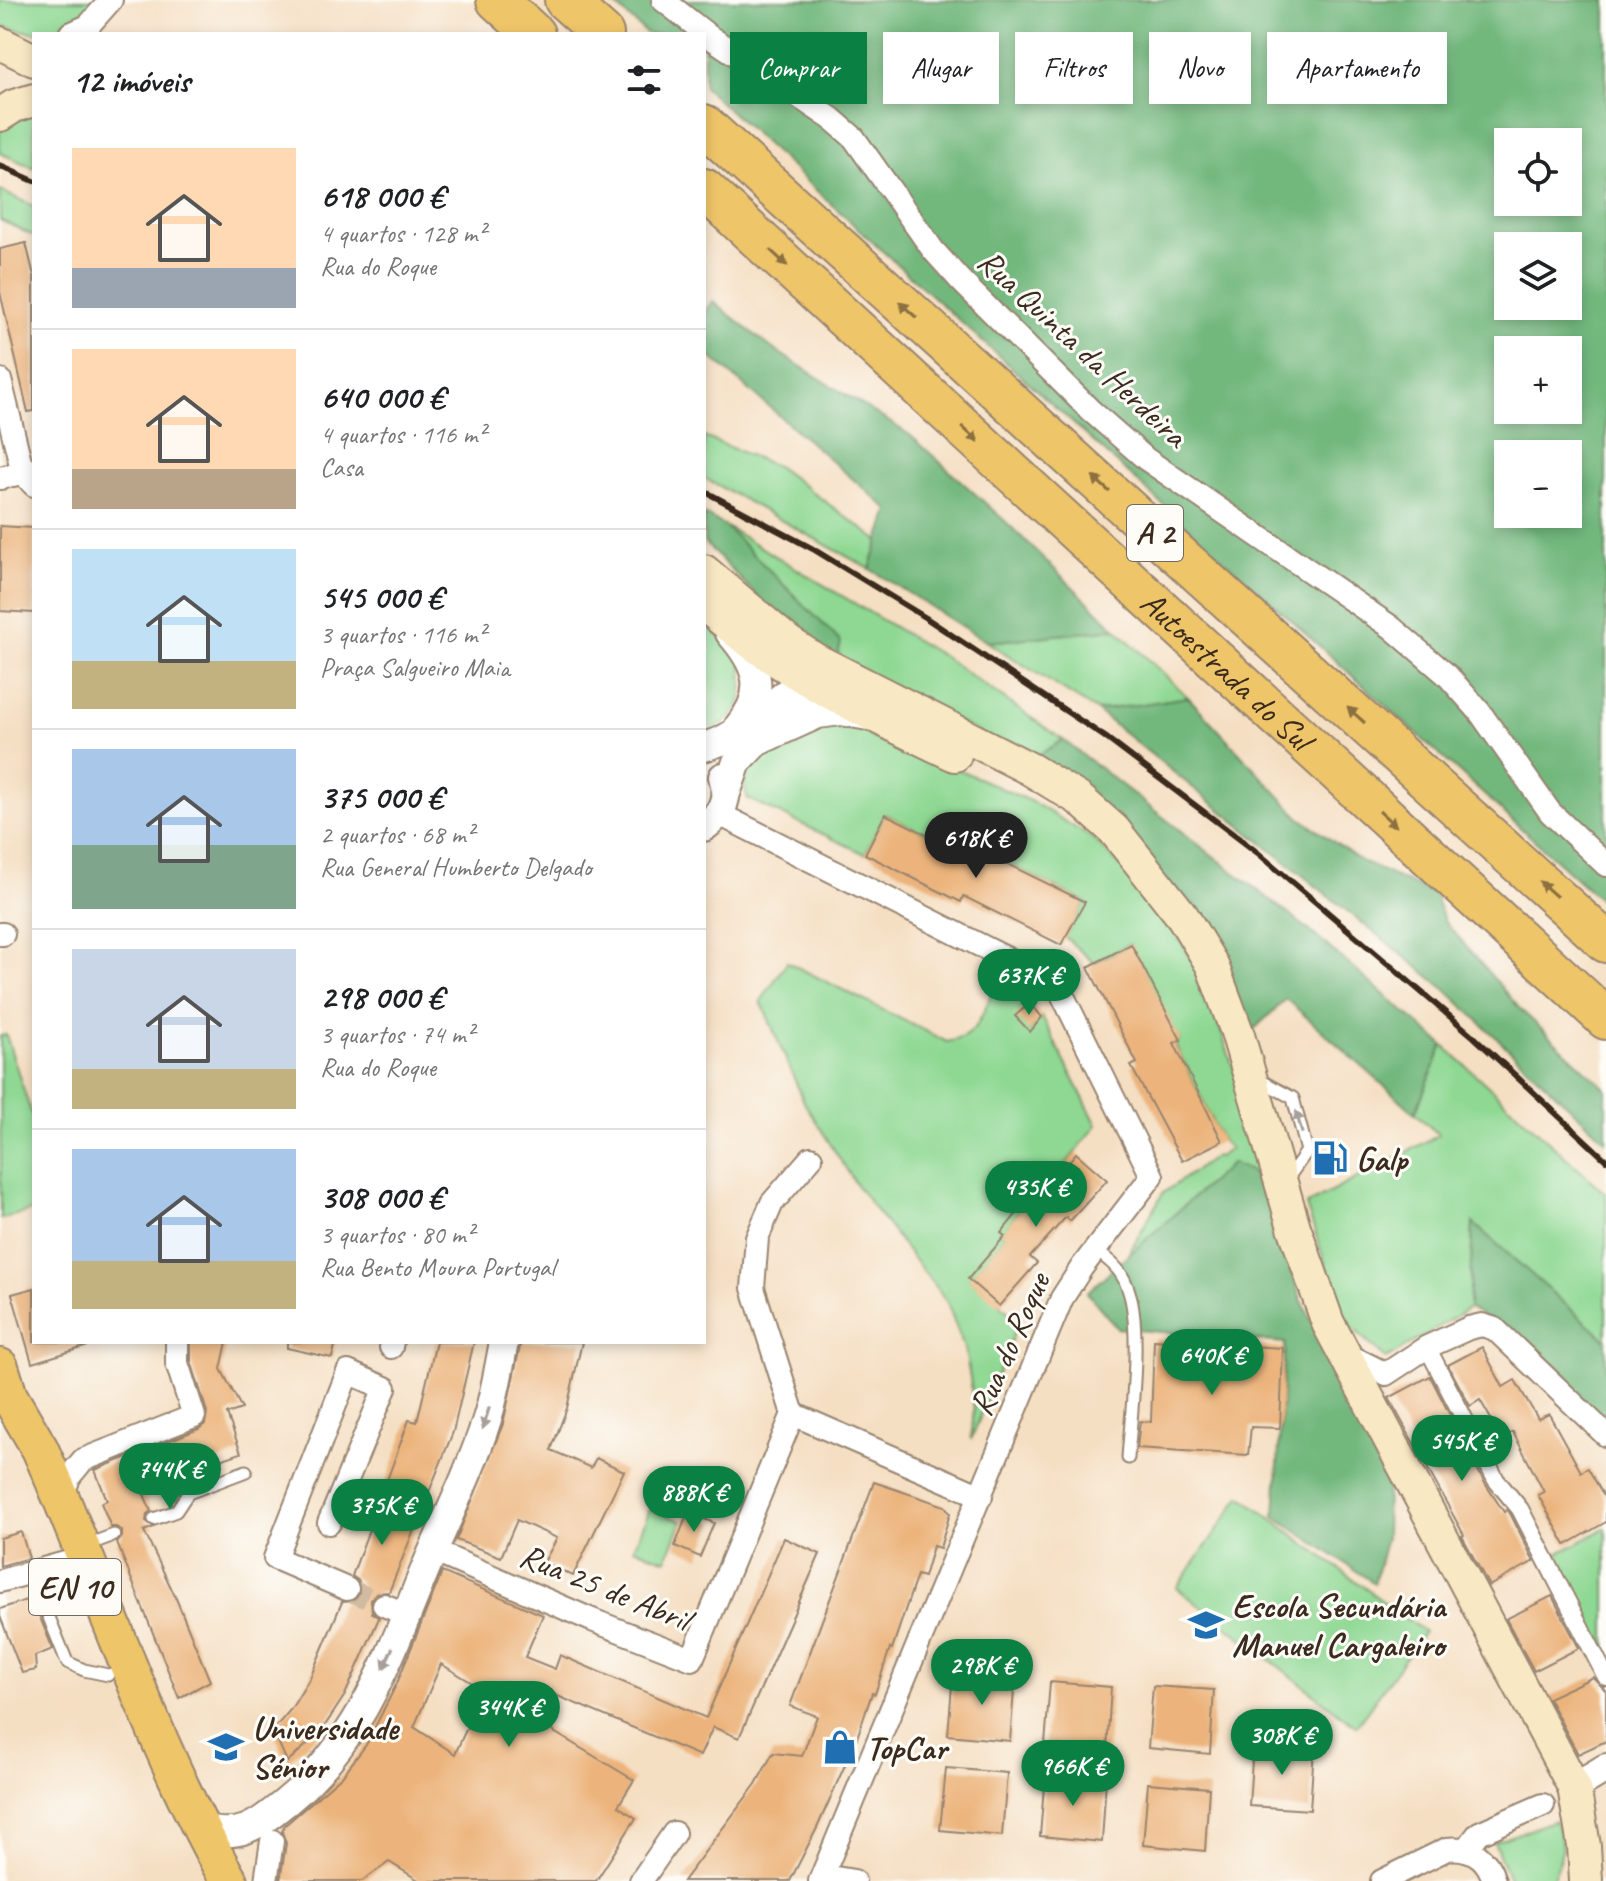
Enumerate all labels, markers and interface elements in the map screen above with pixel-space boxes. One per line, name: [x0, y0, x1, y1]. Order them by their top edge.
chip: Comprar: [730, 32, 867, 104]
chip: Alugar: [883, 32, 999, 104]
chip: Filtros: [1015, 32, 1133, 104]
chip: Novo: [1149, 32, 1251, 104]
chip: Apartamento: [1267, 32, 1447, 104]
icon: filters: [622, 58, 666, 102]
text: 12 imóveis: [72, 59, 190, 102]
map controls: [1494, 128, 1582, 528]
button: locate: [1494, 128, 1582, 216]
text: 618 000 €: [320, 174, 444, 217]
icon: home: [136, 180, 232, 276]
text: 4 quartos · 128 m²: [320, 217, 485, 250]
button: layers: [1494, 232, 1582, 320]
street label: Rua Quinta da Herdeira: [969, 240, 1199, 458]
one-way arrow: [769, 248, 788, 266]
text: Rua do Roque: [320, 250, 436, 283]
one-way arrow: [898, 301, 917, 319]
button: +: [1494, 336, 1582, 424]
text: 640 000 €: [320, 375, 444, 418]
icon: home: [136, 381, 232, 477]
text: 4 quartos · 116 m²: [320, 418, 485, 451]
one-way arrow: [960, 425, 979, 443]
button: −: [1494, 440, 1582, 528]
text: Casa: [320, 451, 363, 484]
one-way arrow: [1091, 476, 1111, 493]
road number: A 2: [1127, 505, 1183, 561]
text: 545 000 €: [320, 575, 442, 618]
icon: home: [136, 581, 232, 677]
street label: Autoestrada do Sul: [1132, 581, 1325, 763]
text: 3 quartos · 116 m²: [320, 618, 485, 651]
text: Praça Salgueiro Maia: [320, 651, 510, 684]
one-way arrow: [1346, 706, 1365, 724]
text: 375 000 €: [320, 775, 443, 818]
icon: home: [136, 781, 232, 877]
one-way arrow: [1378, 810, 1397, 828]
pin: 618K €: [911, 812, 1041, 880]
text: 2 quartos · 68 m²: [320, 818, 474, 851]
text: 618K €: [943, 821, 1009, 854]
text: Rua General Humberto Delgado: [320, 851, 591, 884]
one-way arrow: [1539, 881, 1558, 899]
pin: 637K €: [964, 949, 1094, 1017]
text: 637K €: [996, 958, 1062, 991]
text: 298 000 €: [320, 975, 443, 1018]
icon: home: [136, 981, 232, 1077]
text: 3 quartos · 74 m²: [320, 1018, 474, 1051]
text: Rua do Roque: [320, 1051, 436, 1084]
one-way arrow: [1293, 1110, 1305, 1135]
place label: Galp: [1356, 1137, 1410, 1180]
fuel station icon: Galp: [1311, 1139, 1349, 1177]
pin: 435K €: [971, 1161, 1101, 1229]
text: 435K €: [1003, 1170, 1069, 1203]
text: 308 000 €: [320, 1175, 444, 1218]
icon: home: [136, 1181, 232, 1277]
text: 3 quartos · 80 m²: [320, 1218, 474, 1251]
text: Rua Bento Moura Portugal: [320, 1251, 555, 1284]
street label: Rua do Roque: [959, 1264, 1060, 1422]
pin: 640K €: [1147, 1329, 1277, 1397]
text: 640K €: [1179, 1338, 1245, 1371]
one-way arrow: [479, 1406, 492, 1430]
pin: 545K €: [1397, 1415, 1527, 1483]
text: 545K €: [1429, 1424, 1495, 1457]
pin: 744K €: [105, 1443, 235, 1511]
text: 744K €: [137, 1452, 203, 1485]
pin: 888K €: [629, 1466, 759, 1534]
text: 888K €: [661, 1475, 727, 1508]
pin: 375K €: [317, 1479, 447, 1547]
text: 375K €: [349, 1488, 415, 1521]
street label: Rua 25 de Abril: [514, 1533, 702, 1643]
road number: EN 10: [29, 1559, 121, 1615]
place label: Escola Secundária Manuel Cargaleiro: [1232, 1584, 1448, 1666]
school or university icon: Escola Secundária Manuel Cargaleiro: [1187, 1606, 1225, 1644]
pin: 298K €: [917, 1639, 1047, 1707]
one-way arrow: [381, 1646, 394, 1670]
text: 298K €: [949, 1648, 1015, 1681]
pin: 344K €: [444, 1681, 574, 1749]
text: 344K €: [476, 1690, 542, 1723]
place label: Universidade Sénior: [252, 1706, 401, 1788]
pin: 308K €: [1217, 1709, 1347, 1777]
text: 308K €: [1249, 1718, 1315, 1751]
place label: TopCar: [866, 1726, 950, 1769]
school or university icon: Universidade Sénior: [207, 1728, 245, 1766]
shop icon: TopCar: [821, 1728, 859, 1766]
pin: 966K €: [1008, 1740, 1138, 1808]
text: 966K €: [1039, 1749, 1107, 1782]

